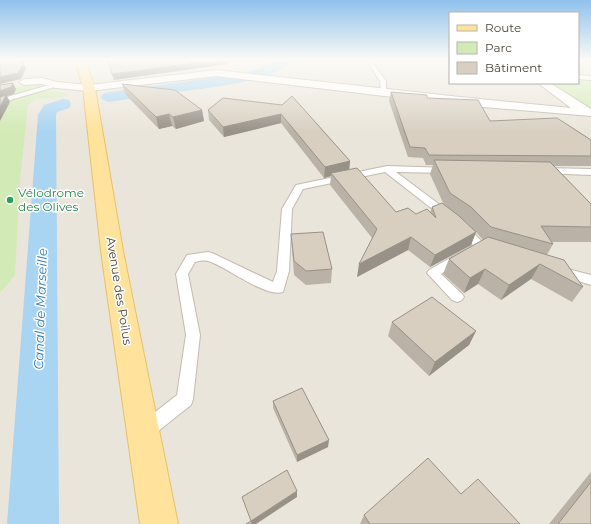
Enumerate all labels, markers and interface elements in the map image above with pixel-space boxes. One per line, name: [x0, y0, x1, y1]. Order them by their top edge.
legend: [449, 12, 579, 84]
text: Route: [485, 20, 521, 35]
text: Parc: [485, 40, 512, 55]
text: Bâtiment: [485, 60, 542, 75]
place label: Vélodrome des Olives: [18, 185, 84, 214]
marker: Vélodrome des Olives: [5, 195, 15, 205]
street label: Avenue des Poilus: [104, 236, 135, 346]
water label: Canal de Marseille: [30, 248, 50, 370]

